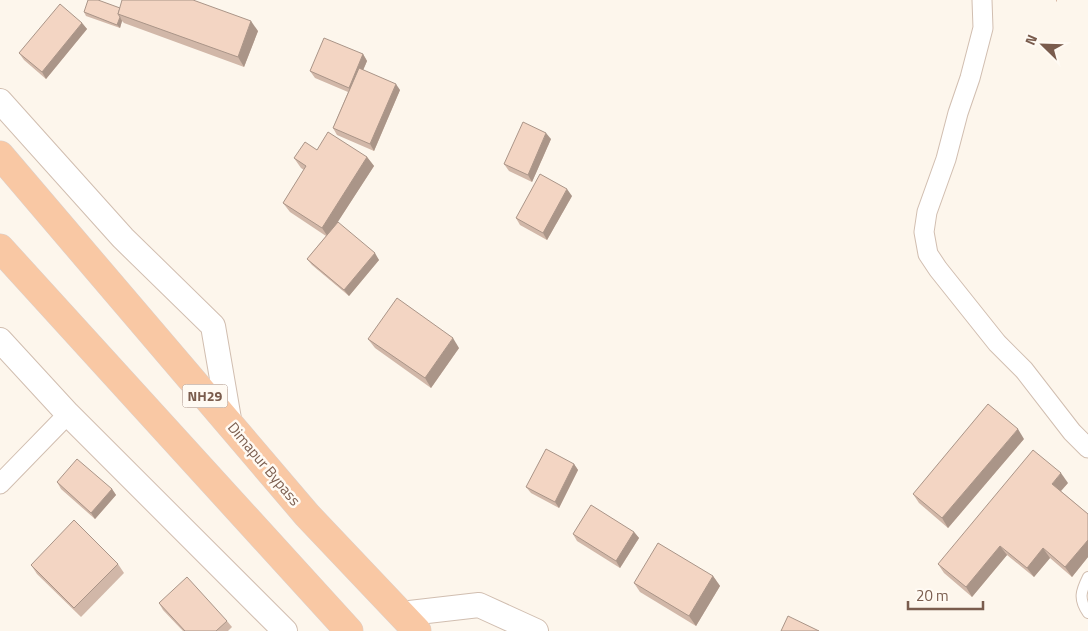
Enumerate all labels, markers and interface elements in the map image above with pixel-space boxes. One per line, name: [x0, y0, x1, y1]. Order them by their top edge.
north arrow: [1018, 20, 1068, 70]
text: N: [1019, 31, 1042, 48]
road number: NH29: [182, 384, 228, 408]
street label: Dimapur Bypass: [222, 417, 306, 511]
scale bar: [908, 578, 983, 610]
text: 20 m: [916, 584, 949, 607]

